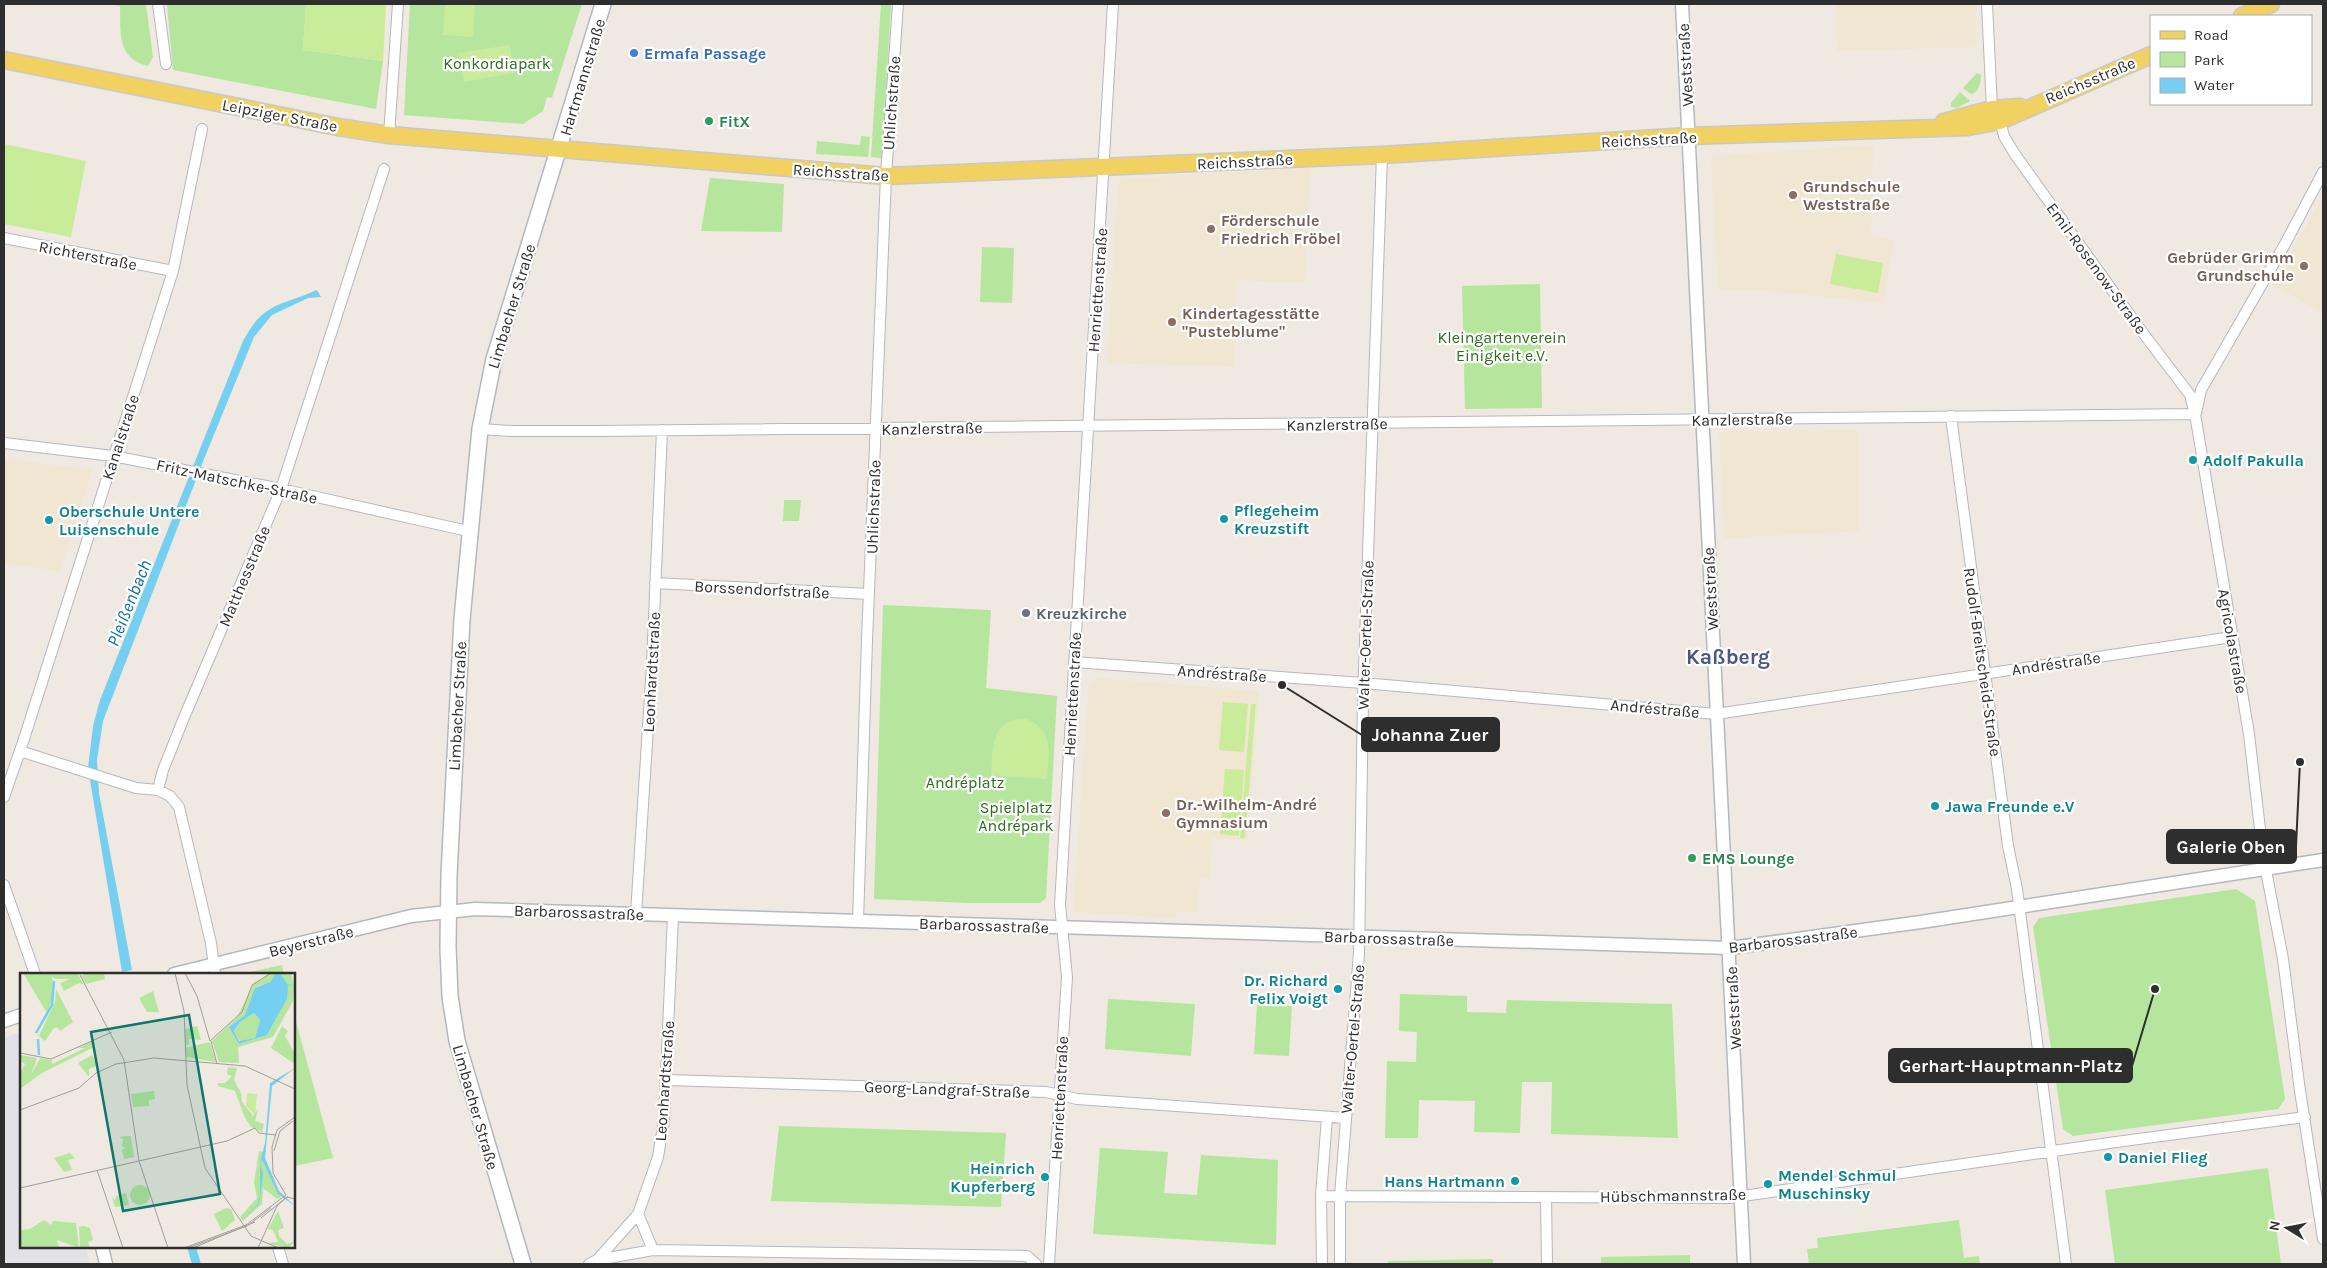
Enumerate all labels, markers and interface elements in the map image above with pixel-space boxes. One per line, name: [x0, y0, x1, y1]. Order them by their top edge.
legend: [2150, 15, 2312, 105]
street label: Hartmannstraße: [556, 16, 609, 138]
street label: Weststraße: [1674, 23, 1697, 107]
text: Road: [2194, 26, 2229, 44]
place label: Ermafa Passage: [644, 44, 766, 63]
marker: Ermafa Passage: [628, 47, 640, 59]
text: Park: [2194, 51, 2224, 69]
street label: Reichsstraße: [2042, 53, 2138, 108]
park label: Konkordiapark: [443, 54, 551, 73]
street label: Uhlichstraße: [879, 55, 904, 151]
text: Water: [2194, 76, 2235, 94]
street label: Leipziger Straße: [221, 95, 339, 136]
place label: FitX: [719, 112, 750, 131]
marker: FitX: [703, 115, 715, 127]
street label: Reichsstraße: [1601, 127, 1698, 152]
street label: Reichsstraße: [1197, 149, 1294, 174]
street label: Reichsstraße: [792, 160, 890, 185]
place label: Grundschule Weststraße: [1803, 177, 1900, 214]
marker: Grundschule Weststraße: [1787, 189, 1799, 201]
street label: Emil-Rosenow-Straße: [2043, 199, 2151, 338]
place label: Förderschule Friedrich Fröbel: [1221, 211, 1341, 248]
marker: Förderschule Friedrich Fröbel: [1205, 223, 1217, 235]
street label: Henriettenstraße: [1084, 227, 1111, 353]
street label: Richterstraße: [37, 237, 139, 274]
street label: Limbacher Straße: [483, 241, 539, 371]
place label: Gebrüder Grimm Grundschule: [2167, 248, 2294, 285]
marker: Gebrüder Grimm Grundschule: [2298, 260, 2310, 272]
place label: Kindertagesstätte "Pusteblume": [1182, 304, 1319, 341]
marker: Kindertagesstätte "Pusteblume": [1166, 316, 1178, 328]
park label: Kleingartenverein Einigkeit e.V.: [1437, 328, 1567, 365]
street label: Kanalstraße: [98, 392, 143, 482]
street label: Kanzlerstraße: [1691, 409, 1793, 430]
street label: Kanzlerstraße: [1286, 414, 1388, 435]
street label: Kanzlerstraße: [881, 418, 983, 439]
place label: Adolf Pakulla: [2203, 451, 2304, 470]
marker: Adolf Pakulla: [2187, 454, 2199, 466]
street label: Fritz-Matschke-Straße: [155, 455, 319, 508]
street label: Uhlichstraße: [862, 460, 885, 554]
place label: Pflegeheim Kreuzstift: [1234, 501, 1319, 538]
place label: Oberschule Untere Luisenschule: [59, 502, 199, 539]
marker: Pflegeheim Kreuzstift: [1218, 513, 1230, 525]
marker: Oberschule Untere Luisenschule: [43, 514, 55, 526]
street label: Matthesstraße: [215, 523, 274, 629]
street label: Weststraße: [1699, 547, 1722, 631]
water label: Pleißenbach: [102, 556, 156, 650]
street label: Walter-Oertel-Straße: [1353, 560, 1378, 710]
street label: Rudolf-Breitscheid-Straße: [1960, 566, 2005, 758]
street label: Borssendorfstraße: [694, 576, 830, 603]
street label: Agricolastraße: [2214, 587, 2251, 695]
place label: Kreuzkirche: [1036, 604, 1127, 623]
marker: Kreuzkirche: [1020, 607, 1032, 619]
street label: Leonhardtstraße: [639, 611, 664, 733]
street label: Henriettenstraße: [1060, 631, 1085, 757]
street label: Limbacher Straße: [445, 641, 470, 771]
district label: Kaßberg: [1686, 645, 1770, 669]
street label: Andréstraße: [2010, 648, 2102, 679]
street label: Andréstraße: [1177, 661, 1267, 686]
street label: Andréstraße: [1610, 695, 1700, 722]
callout: Johanna Zuer: [1362, 718, 1499, 751]
text: Johanna Zuer: [1372, 724, 1488, 746]
park label: Andréplatz: [926, 773, 1004, 792]
place label: Dr.-Wilhelm-André Gymnasium: [1176, 795, 1317, 832]
place label: Jawa Freunde e.V: [1945, 797, 2075, 816]
park label: Spielplatz Andrépark: [978, 798, 1054, 835]
marker: Jawa Freunde e.V: [1929, 800, 1941, 812]
marker: Dr.-Wilhelm-André Gymnasium: [1160, 807, 1172, 819]
callout: Galerie Oben: [2167, 830, 2296, 863]
text: Galerie Oben: [2177, 836, 2285, 858]
place label: EMS Lounge: [1702, 849, 1794, 868]
marker: EMS Lounge: [1686, 852, 1698, 864]
street label: Barbarossastraße: [514, 901, 644, 924]
street label: Barbarossastraße: [919, 914, 1049, 937]
street label: Beyerstraße: [267, 922, 355, 961]
street label: Barbarossastraße: [1727, 922, 1859, 957]
street label: Barbarossastraße: [1324, 927, 1454, 950]
street label: Walter-Oertel-Straße: [1337, 964, 1368, 1114]
street label: Weststraße: [1722, 966, 1745, 1050]
place label: Dr. Richard Felix Voigt: [1244, 971, 1328, 1008]
inset map: [20, 973, 295, 1248]
marker: Dr. Richard Felix Voigt: [1332, 983, 1344, 995]
street label: Leonhardtstraße: [651, 1020, 678, 1142]
street label: Henriettenstraße: [1047, 1035, 1072, 1161]
street label: Limbacher Straße: [449, 1042, 503, 1172]
callout: Gerhart-Hauptmann-Platz: [1889, 1049, 2132, 1082]
text: Gerhart-Hauptmann-Platz: [1899, 1055, 2123, 1077]
street label: Georg-Landgraf-Straße: [864, 1077, 1030, 1102]
place label: Daniel Flieg: [2118, 1148, 2208, 1167]
marker: Daniel Flieg: [2102, 1151, 2114, 1163]
place label: Heinrich Kupferberg: [950, 1159, 1035, 1196]
place label: Mendel Schmul Muschinsky: [1778, 1166, 1896, 1203]
marker: Heinrich Kupferberg: [1039, 1171, 1051, 1183]
place label: Hans Hartmann: [1384, 1172, 1505, 1191]
marker: Hans Hartmann: [1509, 1175, 1521, 1187]
marker: Mendel Schmul Muschinsky: [1762, 1178, 1774, 1190]
street label: Hübschmannstraße: [1600, 1185, 1746, 1206]
north arrow: [2262, 1203, 2312, 1253]
text: N: [2265, 1219, 2284, 1232]

